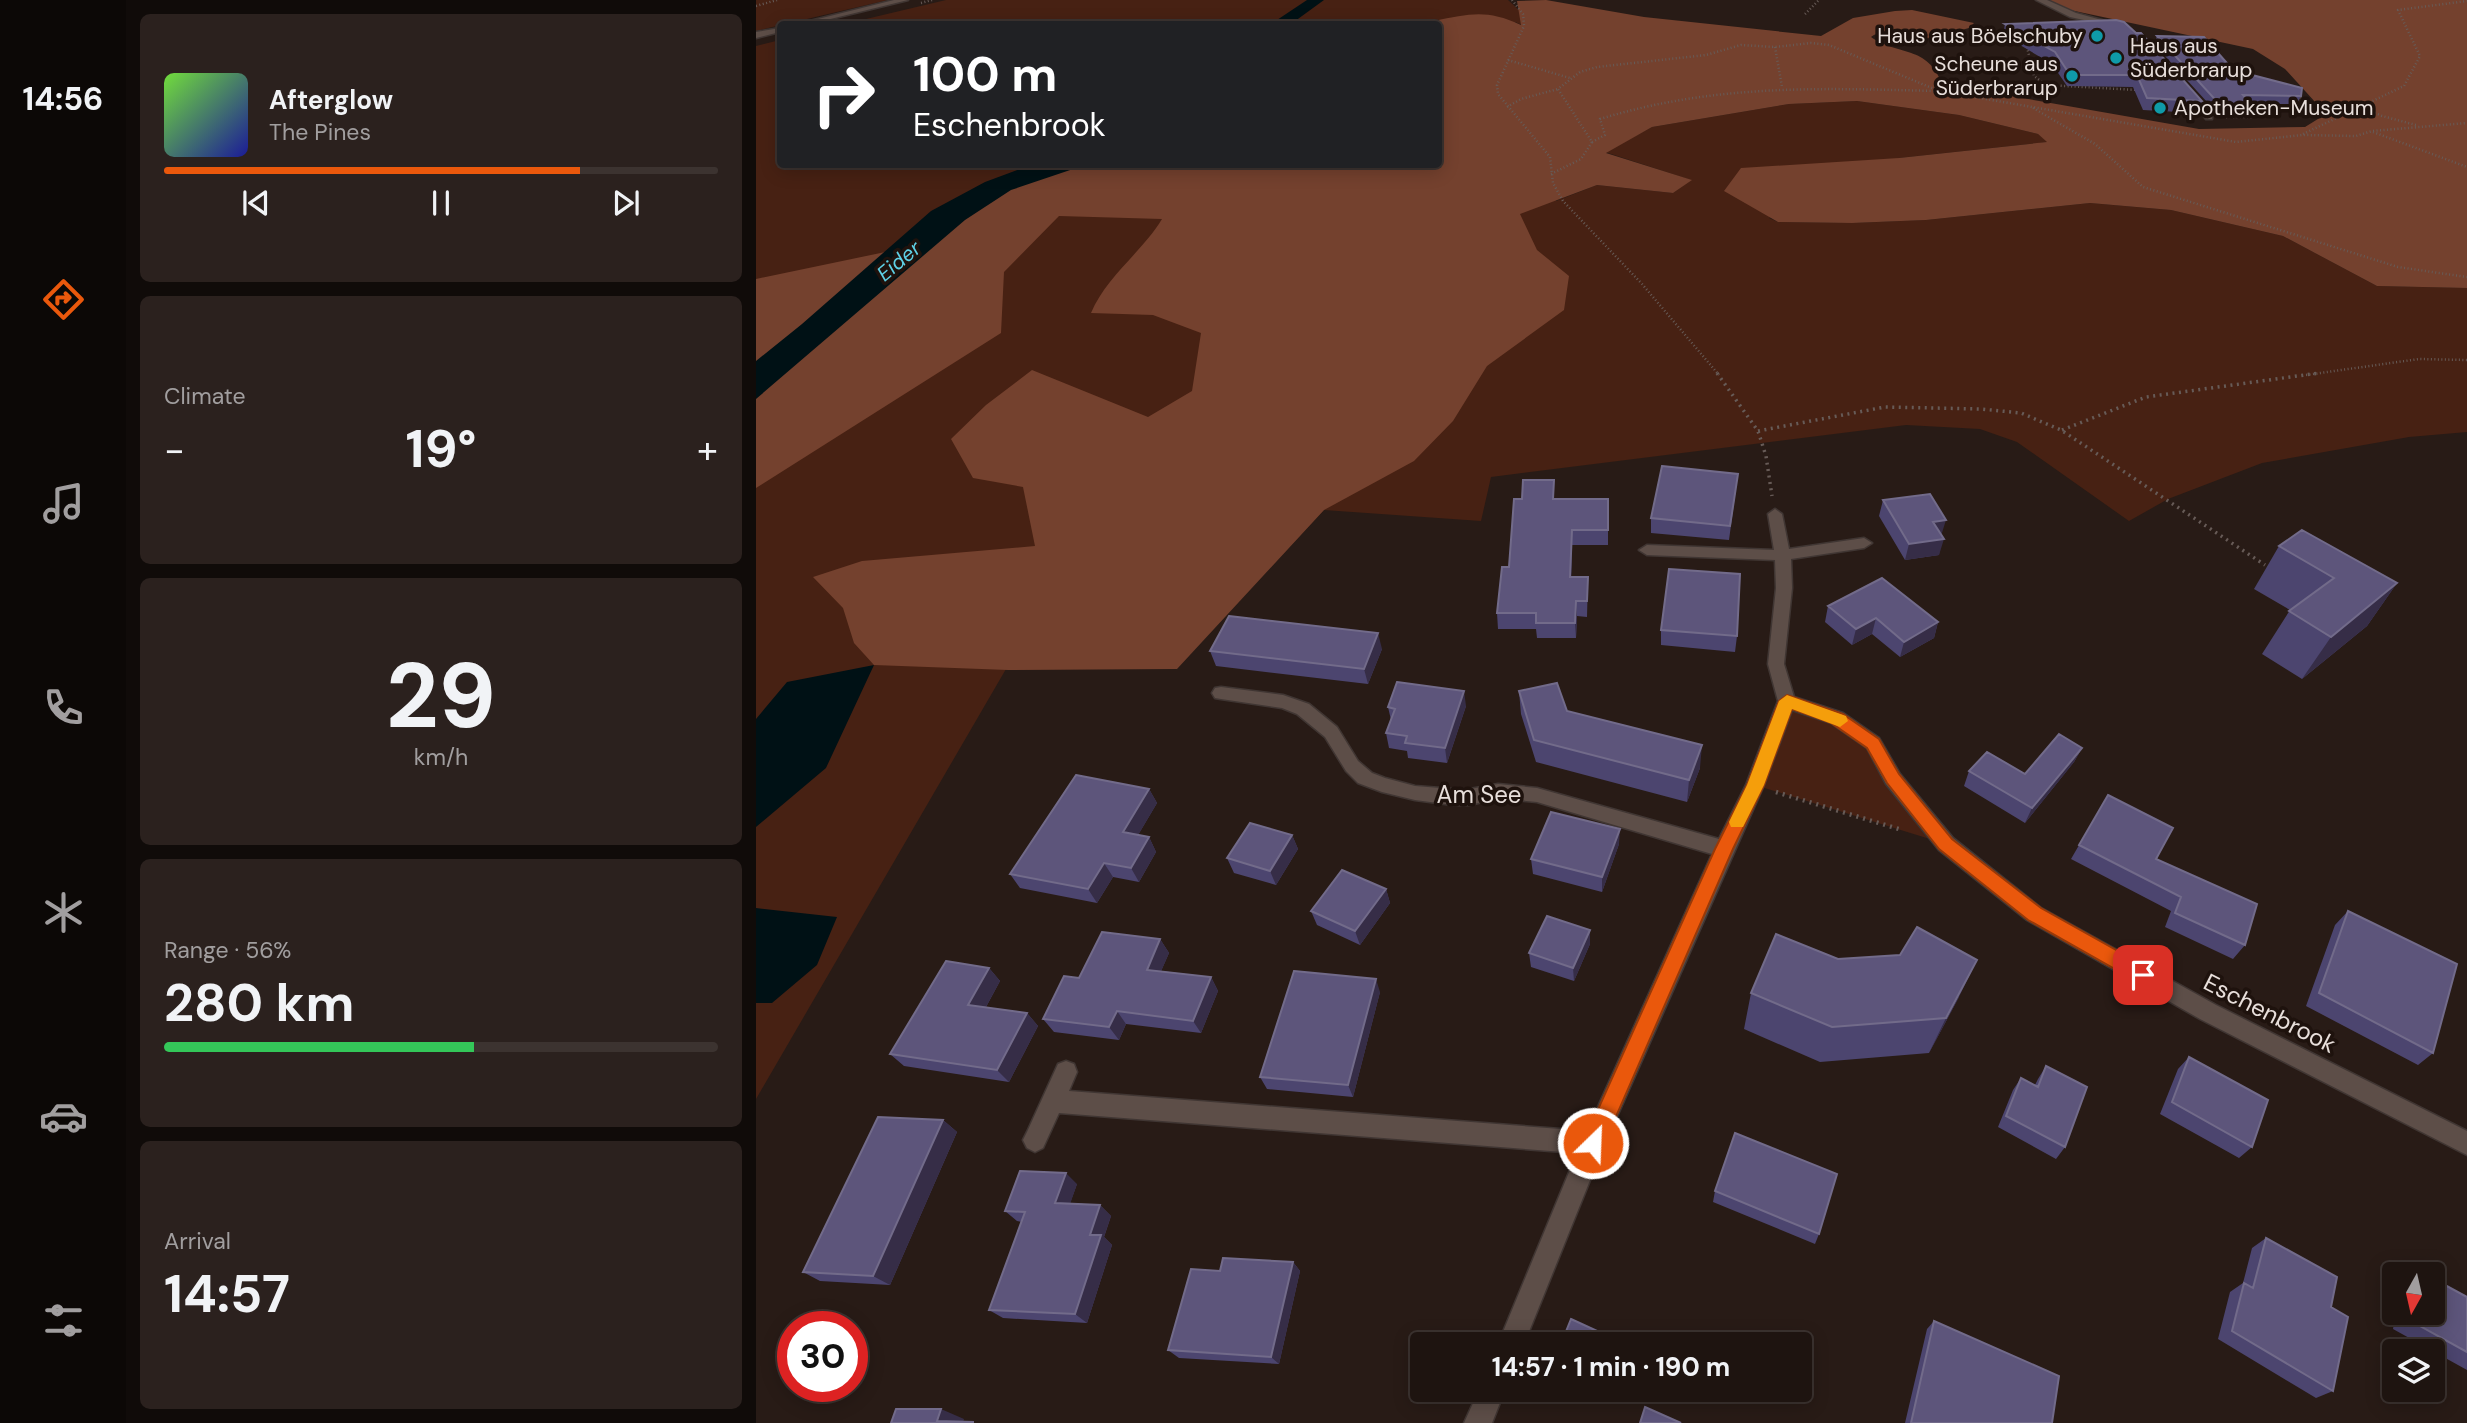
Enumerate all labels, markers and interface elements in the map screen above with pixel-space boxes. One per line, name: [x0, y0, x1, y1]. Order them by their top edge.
place label: Haus aus Böelschuby: [1877, 22, 2083, 50]
marker: Haus aus Böelschuby: [2089, 28, 2105, 44]
place label: Haus aus Süderbrarup: [2130, 32, 2252, 84]
text: 100 m: [913, 42, 1057, 106]
icon: right: [798, 49, 889, 140]
place label: Scheune aus Süderbrarup: [1934, 50, 2058, 102]
marker: Haus aus Süderbrarup: [2108, 50, 2124, 66]
marker: Scheune aus Süderbrarup: [2064, 68, 2080, 84]
text: 14:56: [23, 78, 103, 120]
text: Afterglow: [269, 83, 393, 117]
place label: Apotheken-Museum: [2174, 94, 2373, 122]
marker: Apotheken-Museum: [2152, 100, 2168, 116]
text: Eschenbrook: [913, 104, 1106, 146]
text: The Pines: [269, 117, 371, 147]
icon: previous: [237, 184, 275, 222]
icon: pause: [422, 184, 460, 222]
icon: next: [607, 184, 645, 222]
water label: Eider: [871, 234, 928, 288]
icon: directions: [39, 275, 88, 324]
text: Climate: [164, 381, 246, 411]
text: 19°: [406, 415, 476, 483]
text: −: [164, 425, 185, 475]
text: +: [697, 425, 718, 475]
icon: music: [39, 479, 88, 528]
text: 29: [386, 637, 496, 755]
icon: phone: [39, 683, 88, 732]
text: km/h: [414, 742, 468, 772]
street label: Am See: [1437, 779, 1521, 810]
icon: climate: [39, 888, 88, 937]
text: Range · 56%: [164, 935, 291, 965]
pin: [2113, 945, 2173, 1005]
icon: arrive: [2124, 956, 2162, 994]
street label: Eschenbrook: [2199, 966, 2341, 1060]
text: 280 km: [164, 969, 354, 1037]
icon: car: [39, 1092, 88, 1141]
position arrow: [1556, 1106, 1630, 1180]
text: Arrival: [164, 1226, 231, 1256]
text: 14:57: [164, 1260, 290, 1328]
north arrow: [2382, 1262, 2445, 1325]
map controls: [2382, 1262, 2445, 1402]
icon: filters: [39, 1296, 88, 1345]
speed limit sign: 30: [777, 1311, 868, 1402]
button: layers: [2382, 1339, 2445, 1402]
text: 14:57 · 1 min · 190 m: [1492, 1350, 1730, 1384]

